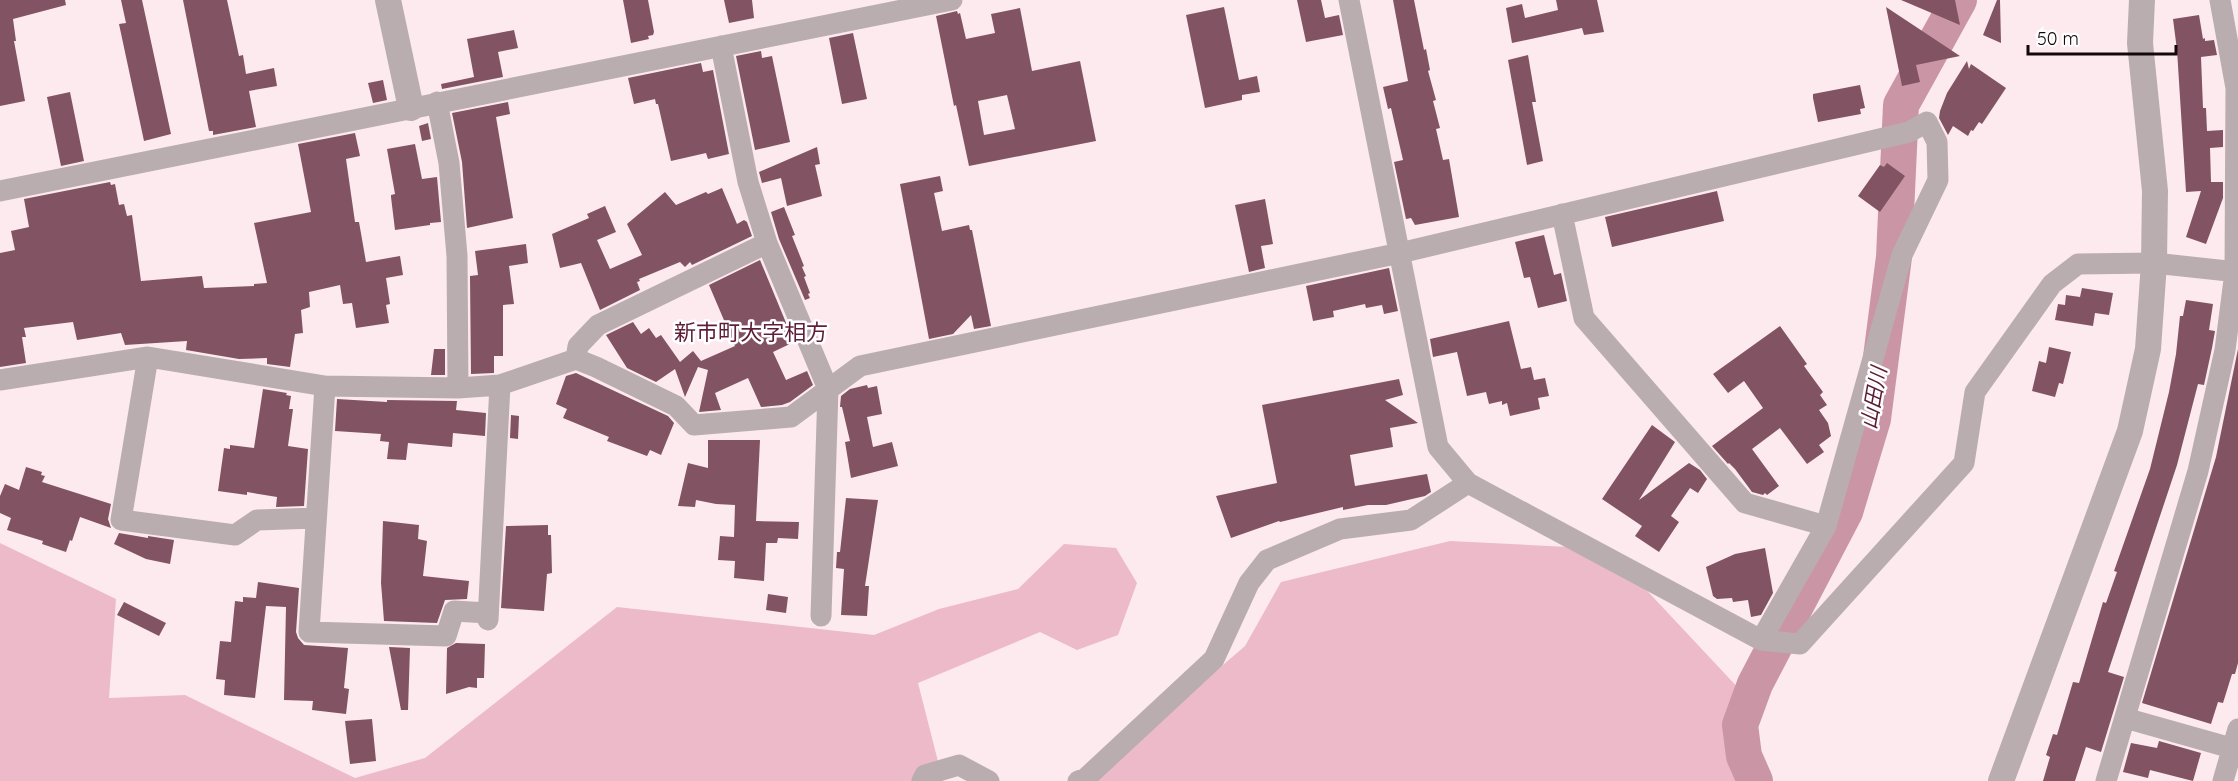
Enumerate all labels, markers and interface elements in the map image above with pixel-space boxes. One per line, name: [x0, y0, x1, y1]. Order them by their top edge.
scale bar: [2028, 18, 2176, 56]
text: 50 m: [2037, 27, 2079, 50]
district label: 新市町大字相方: [674, 318, 828, 346]
water label: 山田川: [1855, 363, 1892, 431]

